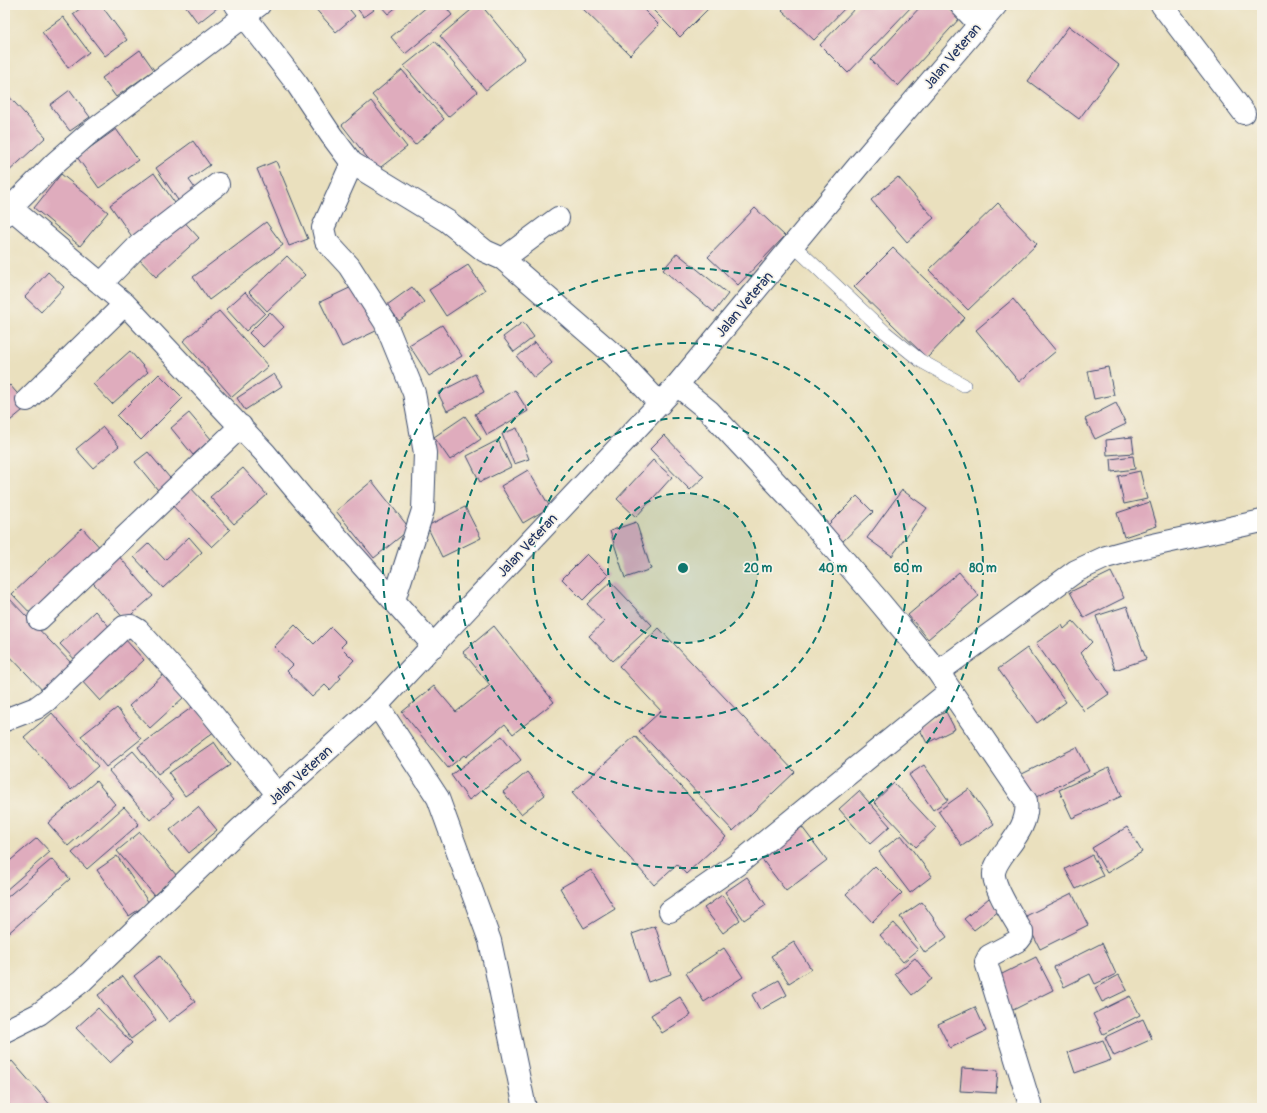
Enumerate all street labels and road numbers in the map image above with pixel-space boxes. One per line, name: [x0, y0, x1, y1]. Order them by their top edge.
street label: Jalan Veteran: [920, 20, 985, 93]
street label: Jalan Veteran: [712, 268, 777, 341]
street label: Jalan Veteran: [494, 510, 561, 581]
street label: Jalan Veteran: [265, 742, 336, 809]

